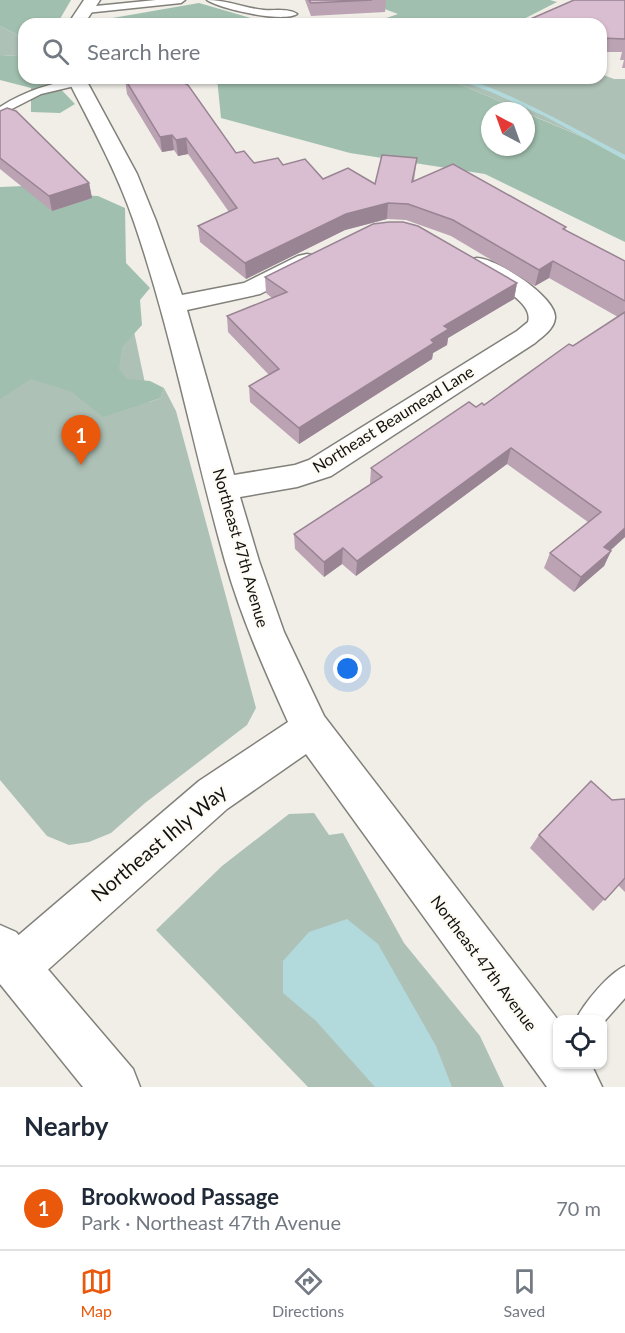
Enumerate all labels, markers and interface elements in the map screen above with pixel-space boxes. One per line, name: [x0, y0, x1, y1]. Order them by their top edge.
search box: [18, 18, 607, 84]
icon: search: [39, 35, 72, 68]
text: Search here: [87, 38, 200, 65]
north arrow: [481, 102, 535, 156]
street label: Northeast Beaumead Lane: [309, 361, 477, 476]
pin: 1: [62, 416, 100, 465]
street label: Northeast 47th Avenue: [210, 466, 273, 630]
your location: [333, 654, 362, 683]
street label: Northeast Ihly Way: [86, 778, 231, 906]
street label: Northeast 47th Avenue: [427, 891, 541, 1034]
map controls: [553, 1015, 607, 1069]
button: locate: [553, 1015, 607, 1069]
text: Nearby: [24, 1110, 109, 1142]
text: Brookwood Passage: [81, 1183, 279, 1210]
text: 1: [38, 1196, 49, 1220]
text: 70 m: [556, 1196, 601, 1220]
text: Park · Northeast 47th Avenue: [81, 1210, 341, 1234]
tab: Map: [80, 1265, 113, 1320]
tab: Directions: [272, 1265, 344, 1320]
tab: Saved: [504, 1265, 545, 1320]

